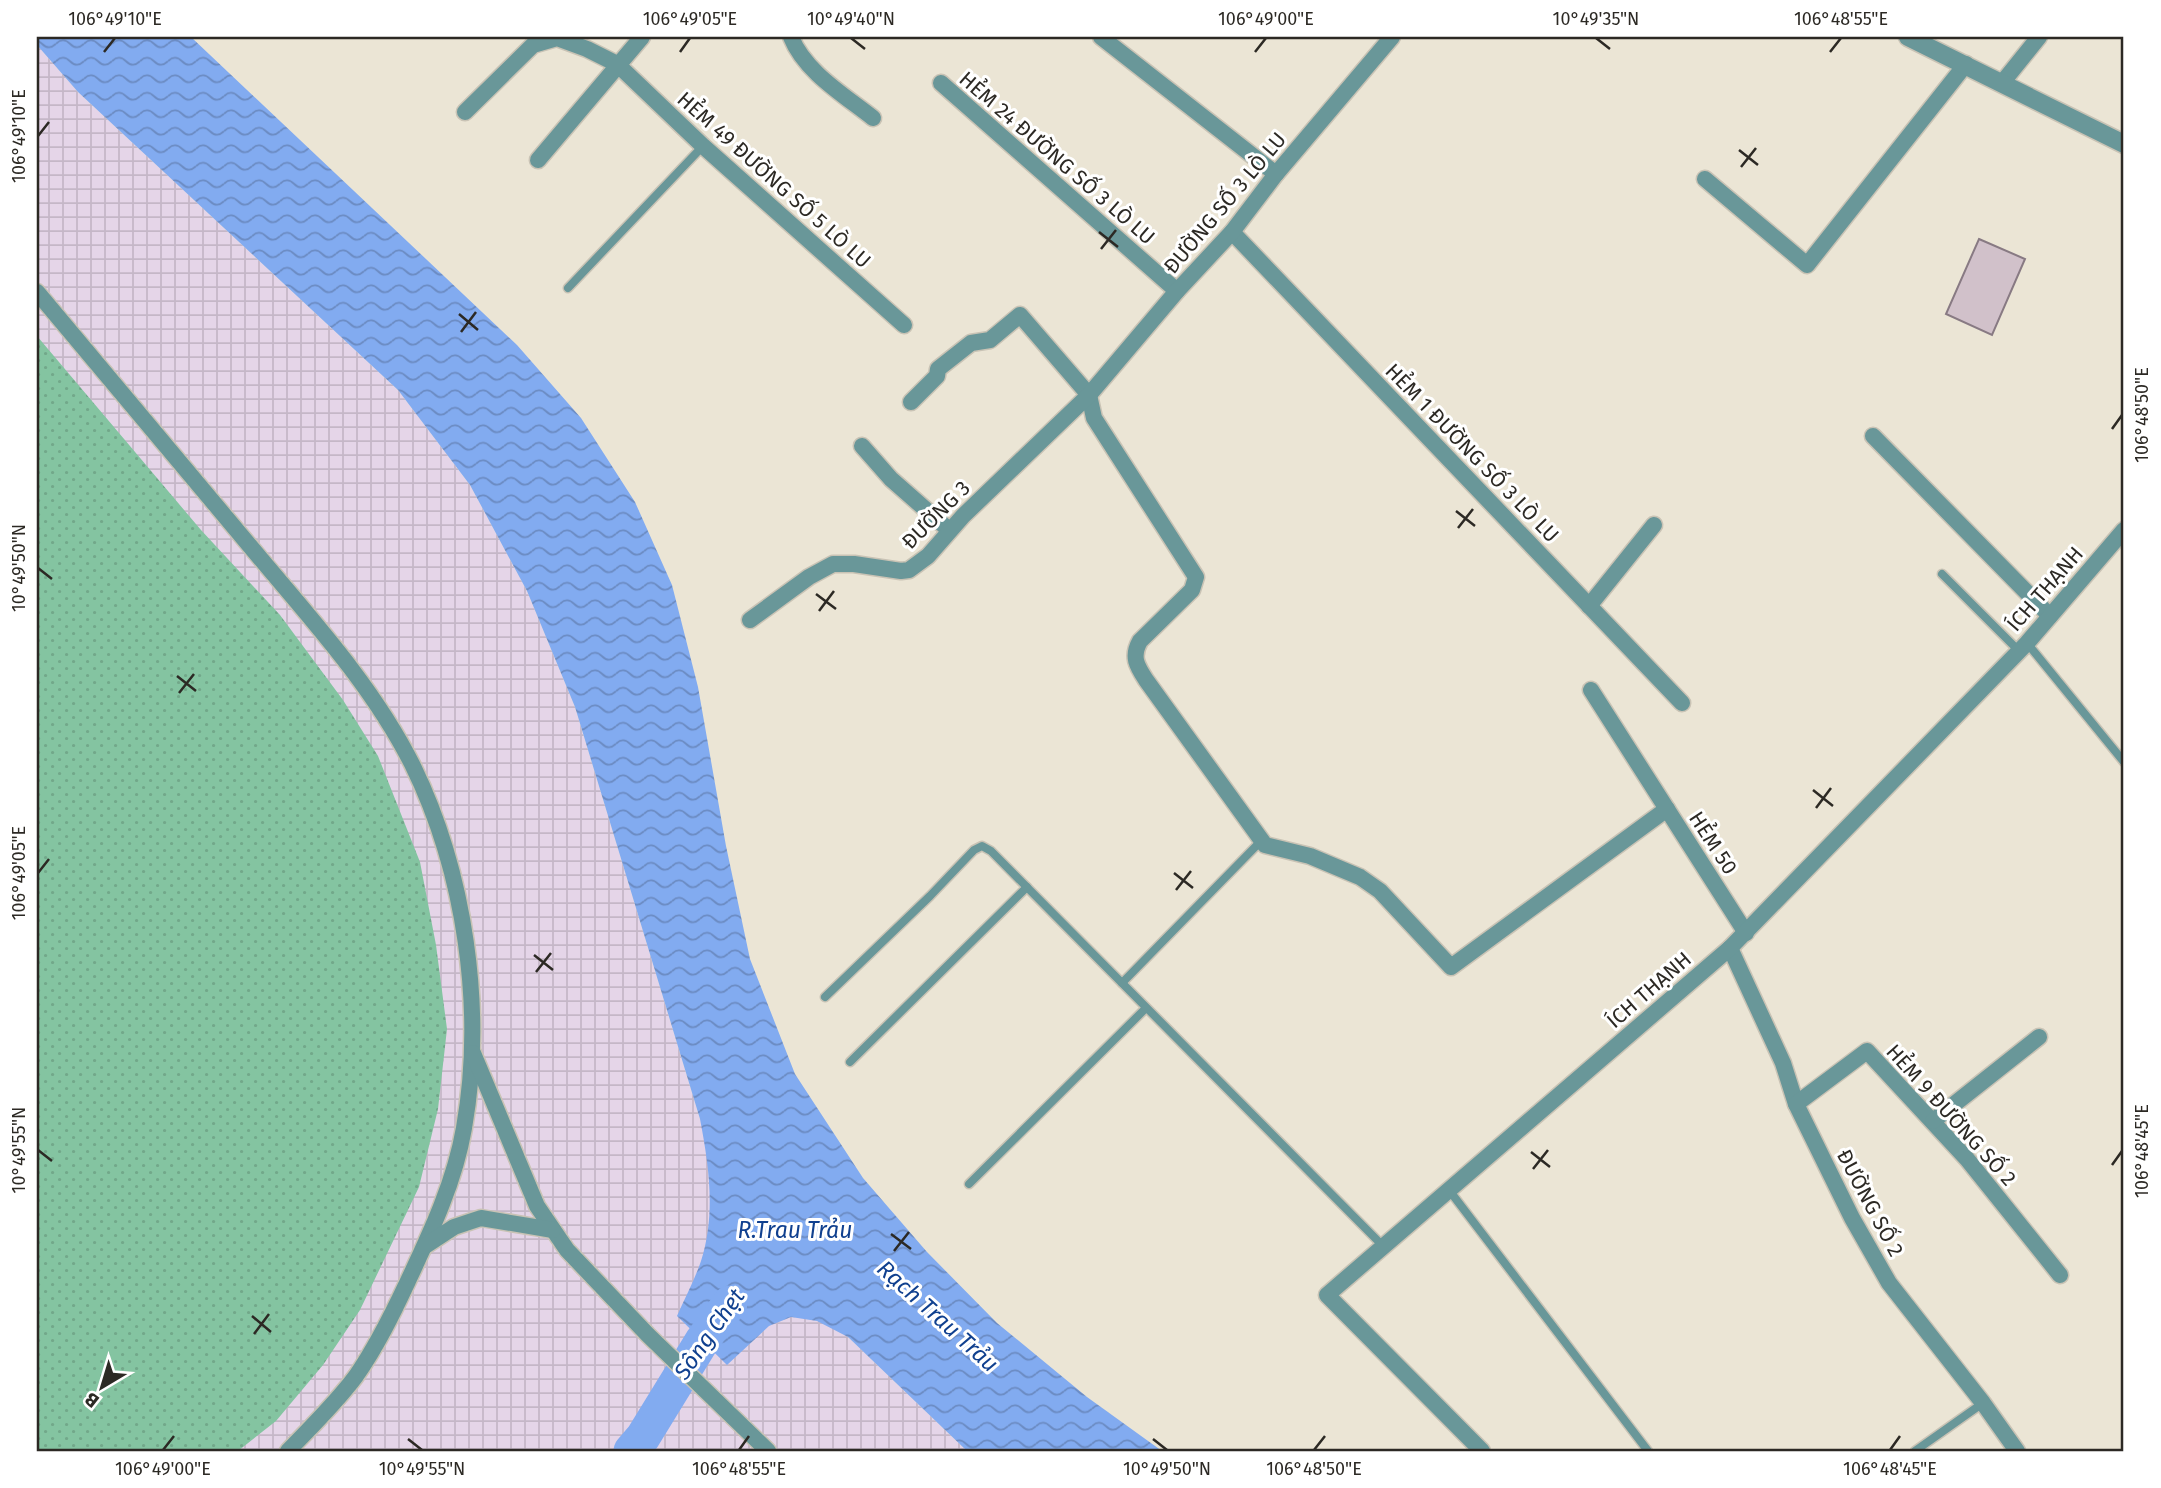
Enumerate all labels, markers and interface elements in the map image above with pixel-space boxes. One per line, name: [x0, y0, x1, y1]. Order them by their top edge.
text: 106°49'10"E: [68, 8, 162, 30]
text: 106°49'05"E: [643, 8, 737, 30]
text: 10°49'40"N: [807, 8, 895, 30]
text: 106°49'00"E: [1218, 8, 1314, 30]
text: 10°49'35"N: [1553, 8, 1639, 30]
text: 106°48'55"E: [1794, 8, 1888, 30]
street label: HẺM 24 ĐƯỜNG SỐ 3 LÒ LU: [954, 64, 1161, 250]
street label: HẺM 49 ĐƯỜNG SỐ 5 LÒ LU: [672, 85, 878, 274]
text: 106°49'10"E: [8, 89, 30, 183]
street label: ĐƯỜNG SỐ 3 LÒ LU: [1157, 126, 1292, 279]
street label: HẺM 1 ĐƯỜNG SỐ 3 LÒ LU: [1380, 357, 1566, 548]
text: 106°48'50"E: [2131, 367, 2153, 463]
street label: ĐƯỜNG 3: [896, 475, 976, 555]
text: 10°49'50"N: [8, 524, 30, 612]
street label: ÍCH THẠNH: [2001, 541, 2089, 637]
street label: HẺM 50: [1683, 806, 1744, 879]
text: 106°49'05"E: [8, 826, 30, 920]
street label: ÍCH THẠNH: [1601, 946, 1697, 1034]
street label: HẺM 9 ĐƯỜNG SỐ 2: [1881, 1037, 2023, 1191]
text: 106°48'45"E: [2131, 1104, 2153, 1198]
text: 10°49'55"N: [8, 1107, 30, 1193]
street label: ĐƯỜNG SỐ 2: [1831, 1144, 1911, 1261]
water label: R.Trau Trảu: [738, 1216, 852, 1244]
water label: Rạch Trau Trảu: [872, 1254, 1004, 1378]
water label: Sông Chẹt: [667, 1283, 751, 1386]
north arrow: [66, 1352, 136, 1422]
text: B: [80, 1387, 104, 1413]
text: 106°49'00"E: [115, 1458, 211, 1480]
text: 10°49'55"N: [379, 1458, 465, 1480]
text: 106°48'55"E: [692, 1458, 786, 1480]
text: 10°49'50"N: [1123, 1458, 1211, 1480]
text: 106°48'50"E: [1266, 1458, 1362, 1480]
text: 106°48'45"E: [1843, 1458, 1937, 1480]

